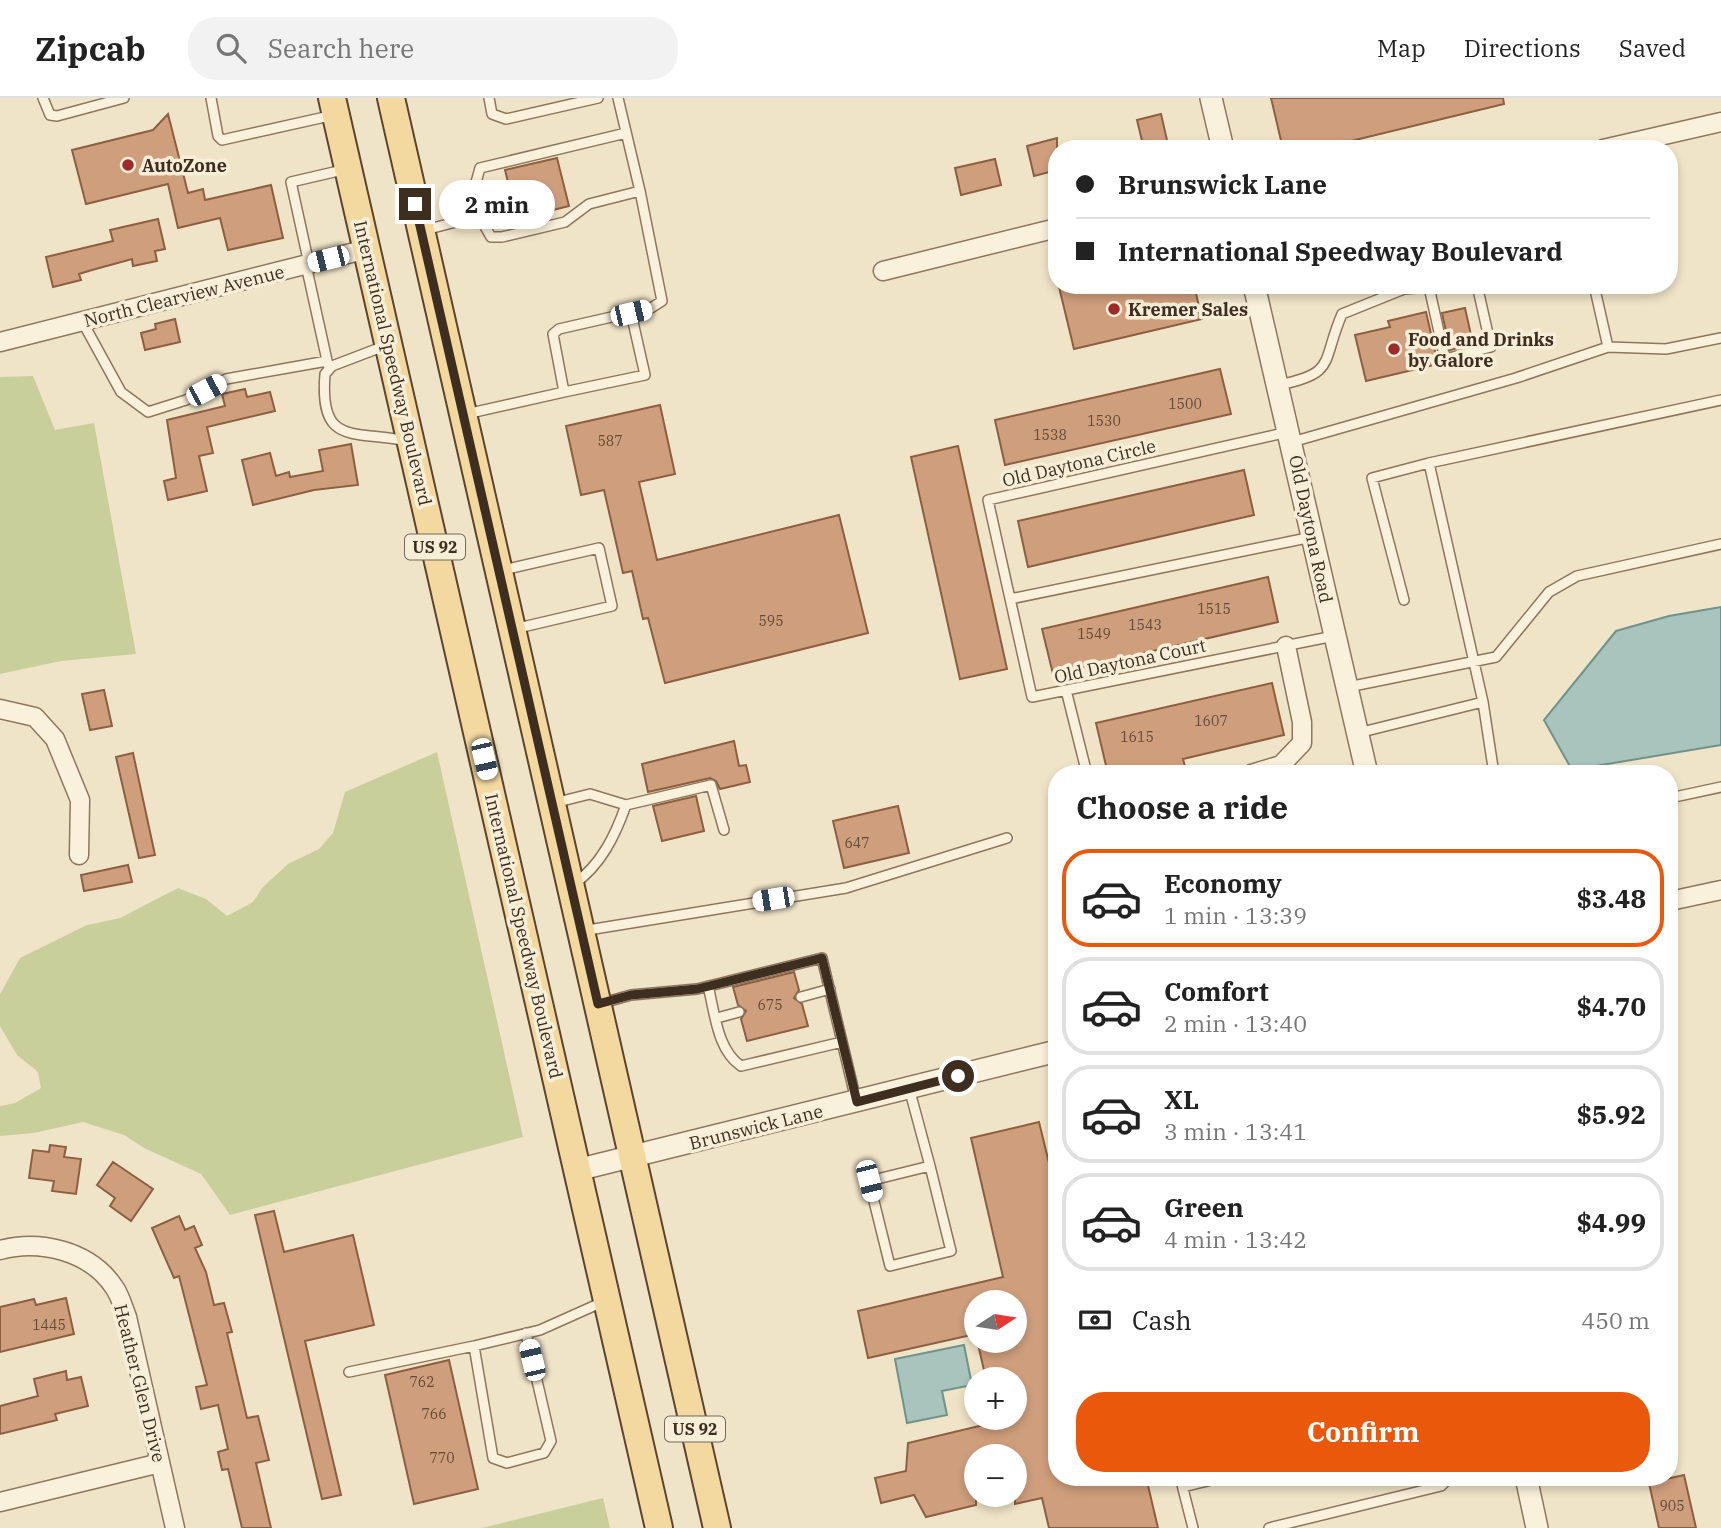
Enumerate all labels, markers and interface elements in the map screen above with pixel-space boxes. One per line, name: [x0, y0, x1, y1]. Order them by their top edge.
search box: [188, 17, 678, 80]
text: Zipcab: [35, 27, 146, 70]
icon: search: [212, 29, 250, 67]
text: Search here: [268, 31, 414, 65]
text: Map: [1377, 32, 1426, 64]
text: Directions: [1464, 32, 1581, 64]
text: Saved: [1619, 32, 1686, 64]
place label: AutoZone: [142, 154, 227, 177]
marker: AutoZone: [120, 157, 136, 173]
text: Brunswick Lane: [1118, 167, 1327, 201]
callout: 2 min: [440, 180, 555, 228]
route end: [399, 188, 431, 220]
text: 2 min: [465, 189, 529, 219]
street label: International Speedway Boulevard: [349, 218, 437, 508]
text: International Speedway Boulevard: [1118, 234, 1563, 268]
car: [306, 244, 351, 274]
street label: North Clearview Avenue: [81, 260, 287, 332]
car: [609, 298, 654, 328]
place label: Kremer Sales: [1128, 298, 1248, 321]
marker: Kremer Sales: [1106, 301, 1122, 317]
place label: Food and Drinks by Galore: [1408, 328, 1554, 372]
marker: Food and Drinks by Galore: [1386, 341, 1402, 357]
car: [183, 371, 230, 409]
house number: 1500: [1168, 395, 1202, 413]
house number: 1530: [1087, 412, 1121, 430]
house number: 1538: [1033, 426, 1067, 444]
house number: 587: [597, 432, 623, 450]
street label: Old Daytona Circle: [1000, 434, 1158, 492]
street label: Old Daytona Road: [1284, 453, 1338, 605]
road number: US 92: [405, 534, 465, 560]
house number: 1515: [1197, 600, 1231, 618]
house number: 595: [758, 612, 784, 630]
house number: 1543: [1128, 616, 1162, 634]
house number: 1549: [1077, 625, 1111, 643]
street label: Old Daytona Court: [1052, 634, 1208, 688]
house number: 1607: [1194, 712, 1228, 730]
house number: 1615: [1120, 728, 1154, 746]
car: [470, 736, 499, 782]
text: Choose a ride: [1076, 786, 1288, 828]
street label: International Speedway Boulevard: [480, 791, 568, 1081]
house number: 647: [844, 834, 870, 852]
text: Economy: [1164, 866, 1282, 900]
icon: car: [1080, 867, 1143, 930]
text: $3.48: [1576, 881, 1646, 915]
car: [751, 885, 796, 913]
text: 1 min · 13:39: [1164, 900, 1307, 930]
text: Comfort: [1164, 974, 1269, 1008]
icon: car: [1080, 975, 1143, 1038]
text: $4.70: [1576, 989, 1646, 1023]
house number: 675: [757, 996, 783, 1014]
text: 2 min · 13:40: [1164, 1008, 1307, 1038]
route start: [942, 1060, 974, 1092]
text: XL: [1164, 1082, 1199, 1116]
icon: car: [1080, 1083, 1143, 1146]
text: $5.92: [1576, 1097, 1646, 1131]
street label: Brunswick Lane: [687, 1099, 825, 1155]
text: 3 min · 13:41: [1164, 1116, 1307, 1146]
car: [854, 1158, 885, 1204]
text: Green: [1164, 1190, 1244, 1224]
icon: car: [1080, 1191, 1143, 1254]
text: $4.99: [1576, 1205, 1646, 1239]
text: 4 min · 13:42: [1164, 1224, 1307, 1254]
north arrow: [964, 1290, 1027, 1353]
map controls: [964, 1290, 1027, 1507]
icon: cash: [1076, 1301, 1114, 1339]
street label: Heather Glen Drive: [109, 1302, 171, 1464]
text: Cash: [1132, 1303, 1192, 1337]
text: 450 m: [1581, 1305, 1650, 1335]
house number: 1445: [32, 1316, 66, 1334]
car: [518, 1337, 547, 1383]
button: +: [964, 1367, 1027, 1430]
house number: 762: [409, 1373, 435, 1391]
button: Confirm: [1076, 1392, 1650, 1472]
house number: 766: [421, 1405, 447, 1423]
road number: US 92: [665, 1416, 725, 1442]
button: −: [964, 1444, 1027, 1507]
house number: 770: [429, 1449, 455, 1467]
house number: 905: [1659, 1497, 1685, 1515]

